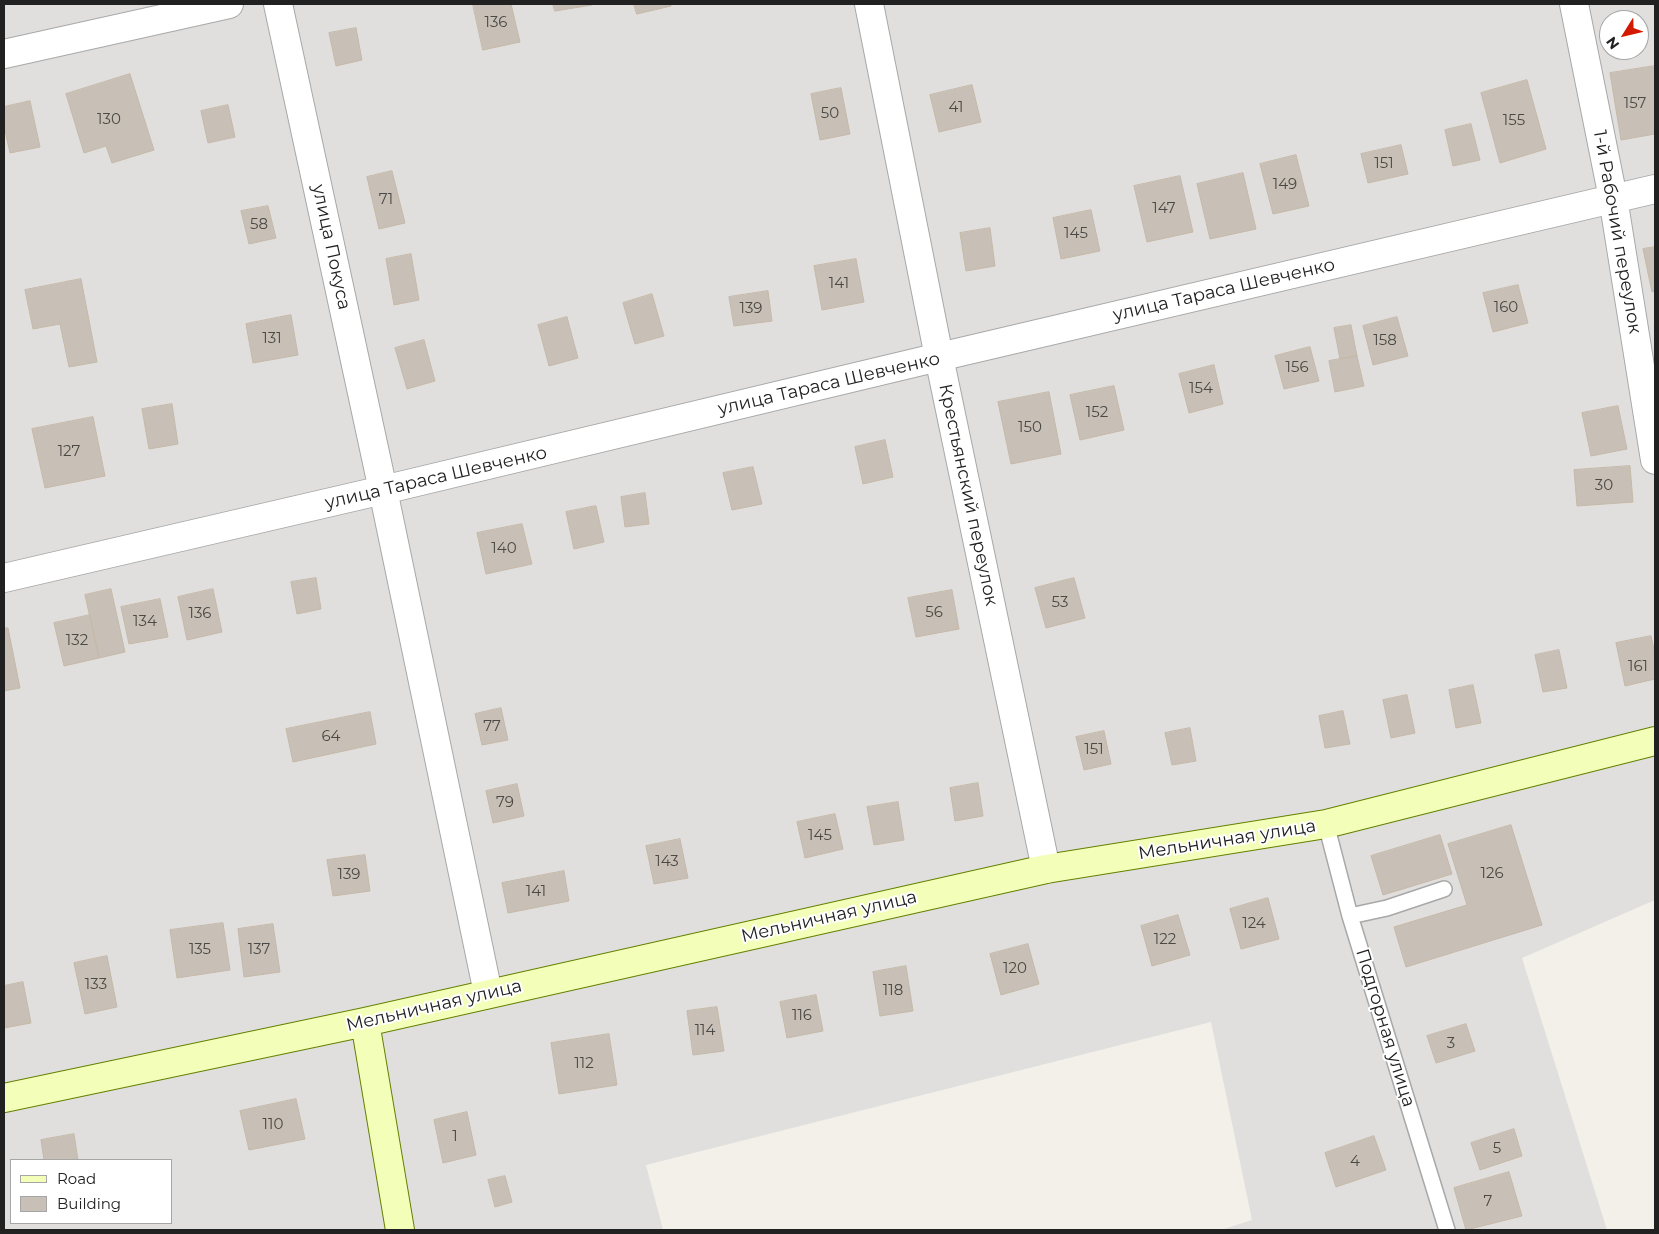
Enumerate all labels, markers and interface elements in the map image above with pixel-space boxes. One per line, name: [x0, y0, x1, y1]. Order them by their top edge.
north arrow: [1599, 10, 1649, 60]
house number: 136: [484, 14, 508, 32]
text: N: [1602, 33, 1623, 53]
house number: 157: [1624, 95, 1646, 113]
house number: 41: [949, 99, 963, 117]
house number: 50: [821, 105, 839, 123]
house number: 130: [97, 111, 121, 129]
house number: 155: [1503, 112, 1525, 130]
street label: 1-й Рабочий переулок: [1588, 128, 1646, 336]
house number: 151: [1374, 155, 1394, 173]
house number: 149: [1273, 176, 1297, 194]
street label: улица Покуса: [307, 182, 355, 312]
house number: 71: [379, 191, 393, 209]
house number: 147: [1152, 200, 1176, 218]
house number: 58: [250, 216, 268, 234]
house number: 145: [1064, 225, 1088, 243]
street label: улица Тараса Шевченко: [1111, 254, 1337, 326]
house number: 141: [829, 275, 849, 293]
house number: 160: [1494, 299, 1518, 317]
house number: 139: [739, 300, 763, 318]
house number: 131: [262, 330, 282, 348]
house number: 158: [1373, 332, 1397, 350]
street label: улица Тараса Шевченко: [716, 348, 942, 420]
house number: 156: [1285, 359, 1309, 377]
house number: 154: [1189, 380, 1213, 398]
street label: Крестьянский переулок: [934, 382, 1002, 608]
house number: 152: [1086, 404, 1108, 422]
house number: 150: [1018, 419, 1042, 437]
street label: улица Тараса Шевченко: [323, 442, 549, 514]
house number: 127: [58, 443, 80, 461]
house number: 30: [1595, 477, 1613, 495]
house number: 140: [491, 540, 517, 558]
house number: 53: [1052, 594, 1068, 612]
house number: 56: [925, 604, 943, 622]
house number: 136: [188, 605, 212, 623]
house number: 134: [133, 613, 157, 631]
house number: 132: [66, 632, 88, 650]
house number: 161: [1628, 658, 1648, 676]
house number: 77: [483, 718, 501, 736]
house number: 64: [321, 728, 341, 746]
house number: 151: [1084, 741, 1104, 759]
house number: 79: [496, 794, 514, 812]
street label: Мельничная улица: [1137, 815, 1317, 865]
house number: 145: [808, 827, 832, 845]
house number: 143: [655, 853, 679, 871]
house number: 126: [1480, 865, 1504, 883]
house number: 139: [337, 866, 361, 884]
house number: 141: [526, 883, 546, 901]
street label: Мельничная улица: [739, 886, 919, 948]
house number: 124: [1242, 915, 1266, 933]
house number: 122: [1154, 931, 1176, 949]
house number: 135: [189, 941, 211, 959]
house number: 137: [248, 941, 270, 959]
street label: Подгорная улица: [1351, 946, 1419, 1110]
house number: 120: [1003, 960, 1027, 978]
street label: Мельничная улица: [344, 975, 524, 1037]
house number: 133: [85, 976, 107, 994]
house number: 118: [883, 982, 903, 1000]
house number: 116: [792, 1007, 812, 1025]
house number: 114: [695, 1022, 715, 1040]
house number: 3: [1447, 1035, 1455, 1053]
house number: 112: [574, 1055, 594, 1073]
house number: 110: [263, 1116, 283, 1134]
house number: 1: [452, 1128, 458, 1146]
house number: 5: [1493, 1140, 1501, 1158]
house number: 4: [1350, 1153, 1360, 1171]
legend: [10, 1159, 172, 1224]
text: Road: [57, 1169, 96, 1188]
house number: 7: [1484, 1193, 1492, 1211]
text: Building: [57, 1194, 121, 1213]

